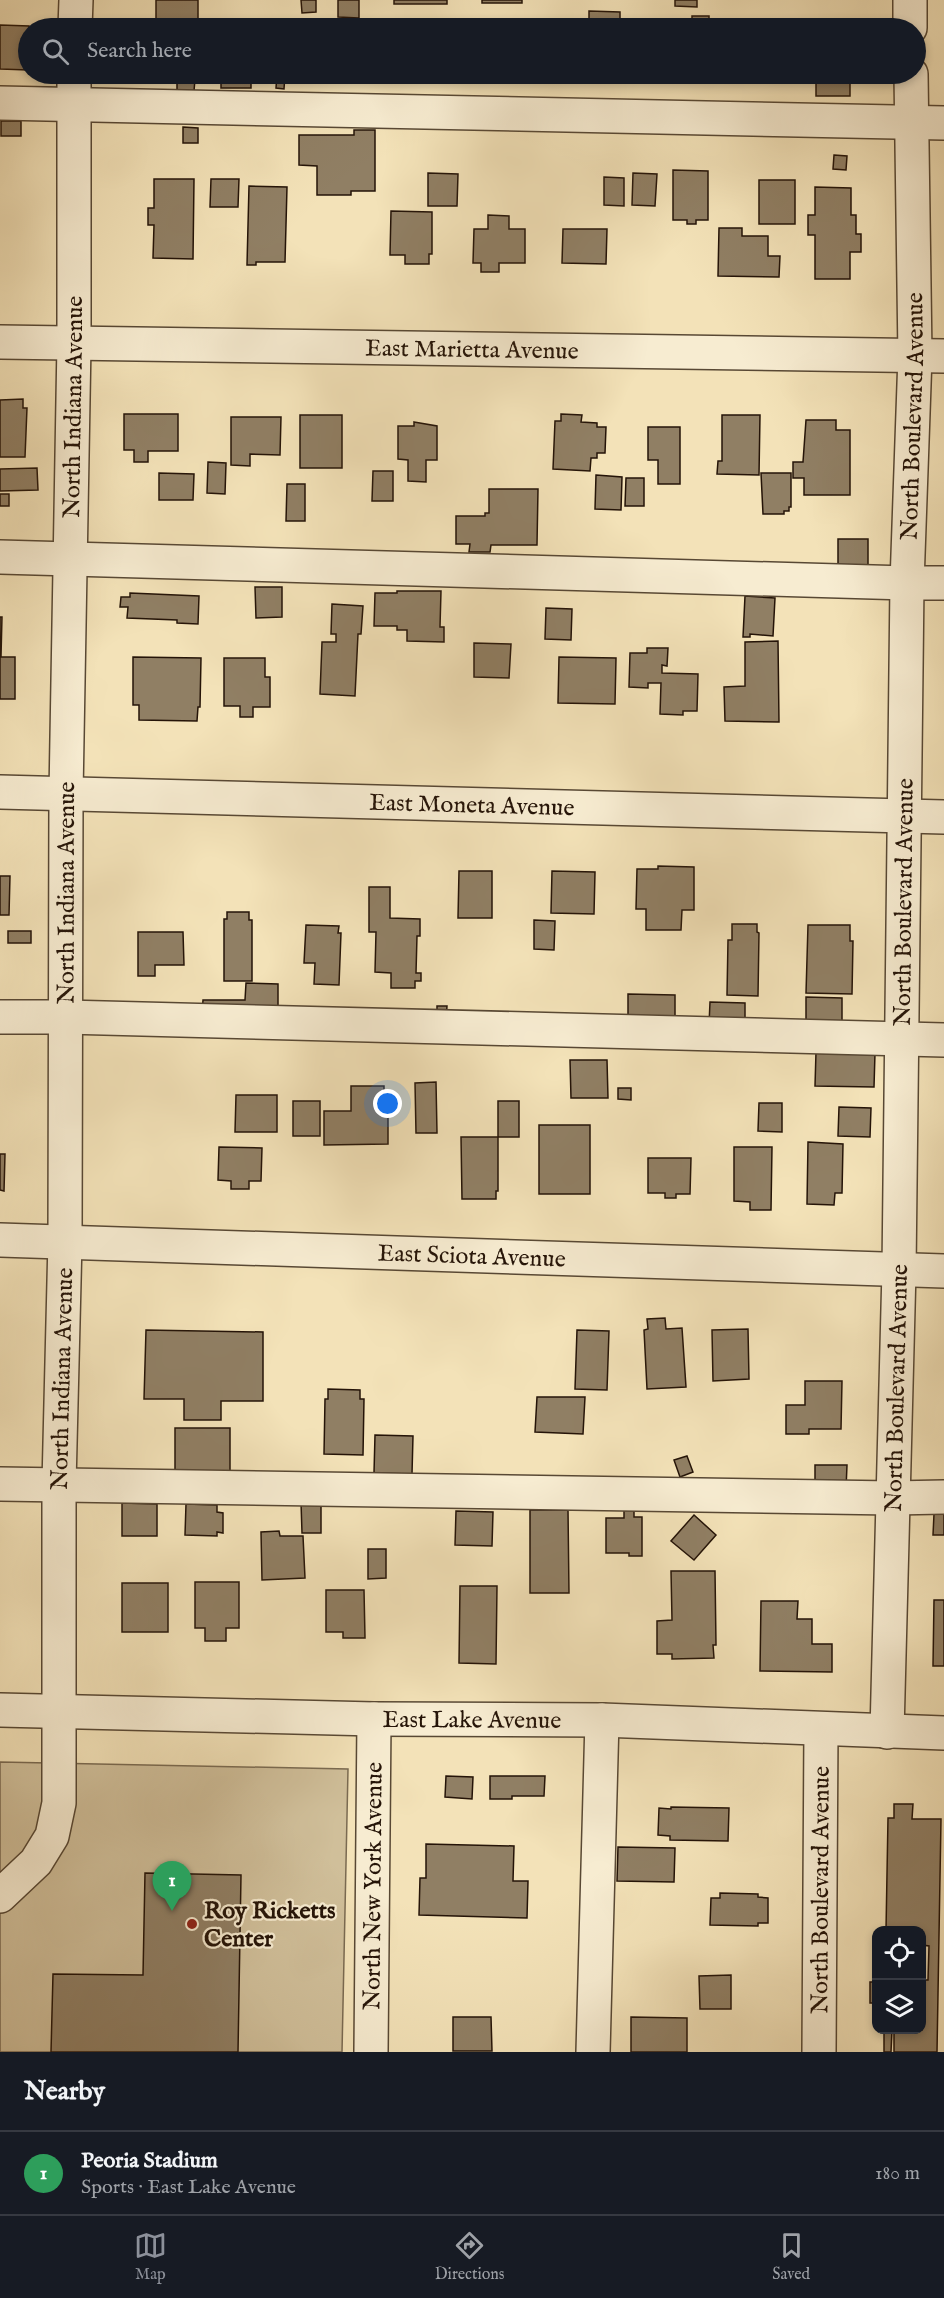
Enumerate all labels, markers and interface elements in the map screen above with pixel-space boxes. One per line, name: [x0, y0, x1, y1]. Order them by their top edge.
search box: [18, 18, 926, 84]
icon: search: [39, 35, 72, 68]
text: Search here: [87, 37, 192, 65]
street label: North Boulevard Avenue: [895, 292, 932, 541]
street label: North Indiana Avenue: [57, 296, 91, 518]
street label: East Marietta Avenue: [365, 333, 579, 368]
street label: North Boulevard Avenue: [888, 778, 922, 1026]
street label: North Indiana Avenue: [52, 781, 83, 1004]
street label: East Moneta Avenue: [369, 788, 575, 824]
your location: [373, 1089, 402, 1118]
street label: East Sciota Avenue: [377, 1238, 566, 1276]
street label: North Boulevard Avenue: [879, 1264, 916, 1512]
street label: North Indiana Avenue: [45, 1267, 81, 1490]
street label: East Lake Avenue: [382, 1705, 561, 1737]
street label: North New York Avenue: [357, 1762, 391, 2010]
street label: North Boulevard Avenue: [805, 1766, 838, 2014]
pin: 1: [152, 1862, 192, 1911]
place label: Roy Ricketts Center: [204, 1896, 336, 1955]
marker: Roy Ricketts Center: [185, 1917, 199, 1931]
map controls: [872, 1926, 926, 2034]
button: locate: [872, 1926, 926, 1980]
button: layers: [872, 1980, 926, 2034]
text: Nearby: [24, 2075, 105, 2108]
text: Peoria Stadium: [81, 2147, 218, 2175]
text: 1: [40, 2161, 47, 2186]
text: 180 m: [875, 2161, 920, 2186]
text: Sports · East Lake Avenue: [81, 2175, 296, 2200]
tab: Map: [134, 2229, 167, 2285]
tab: Directions: [435, 2229, 504, 2285]
tab: Saved: [772, 2229, 810, 2285]

